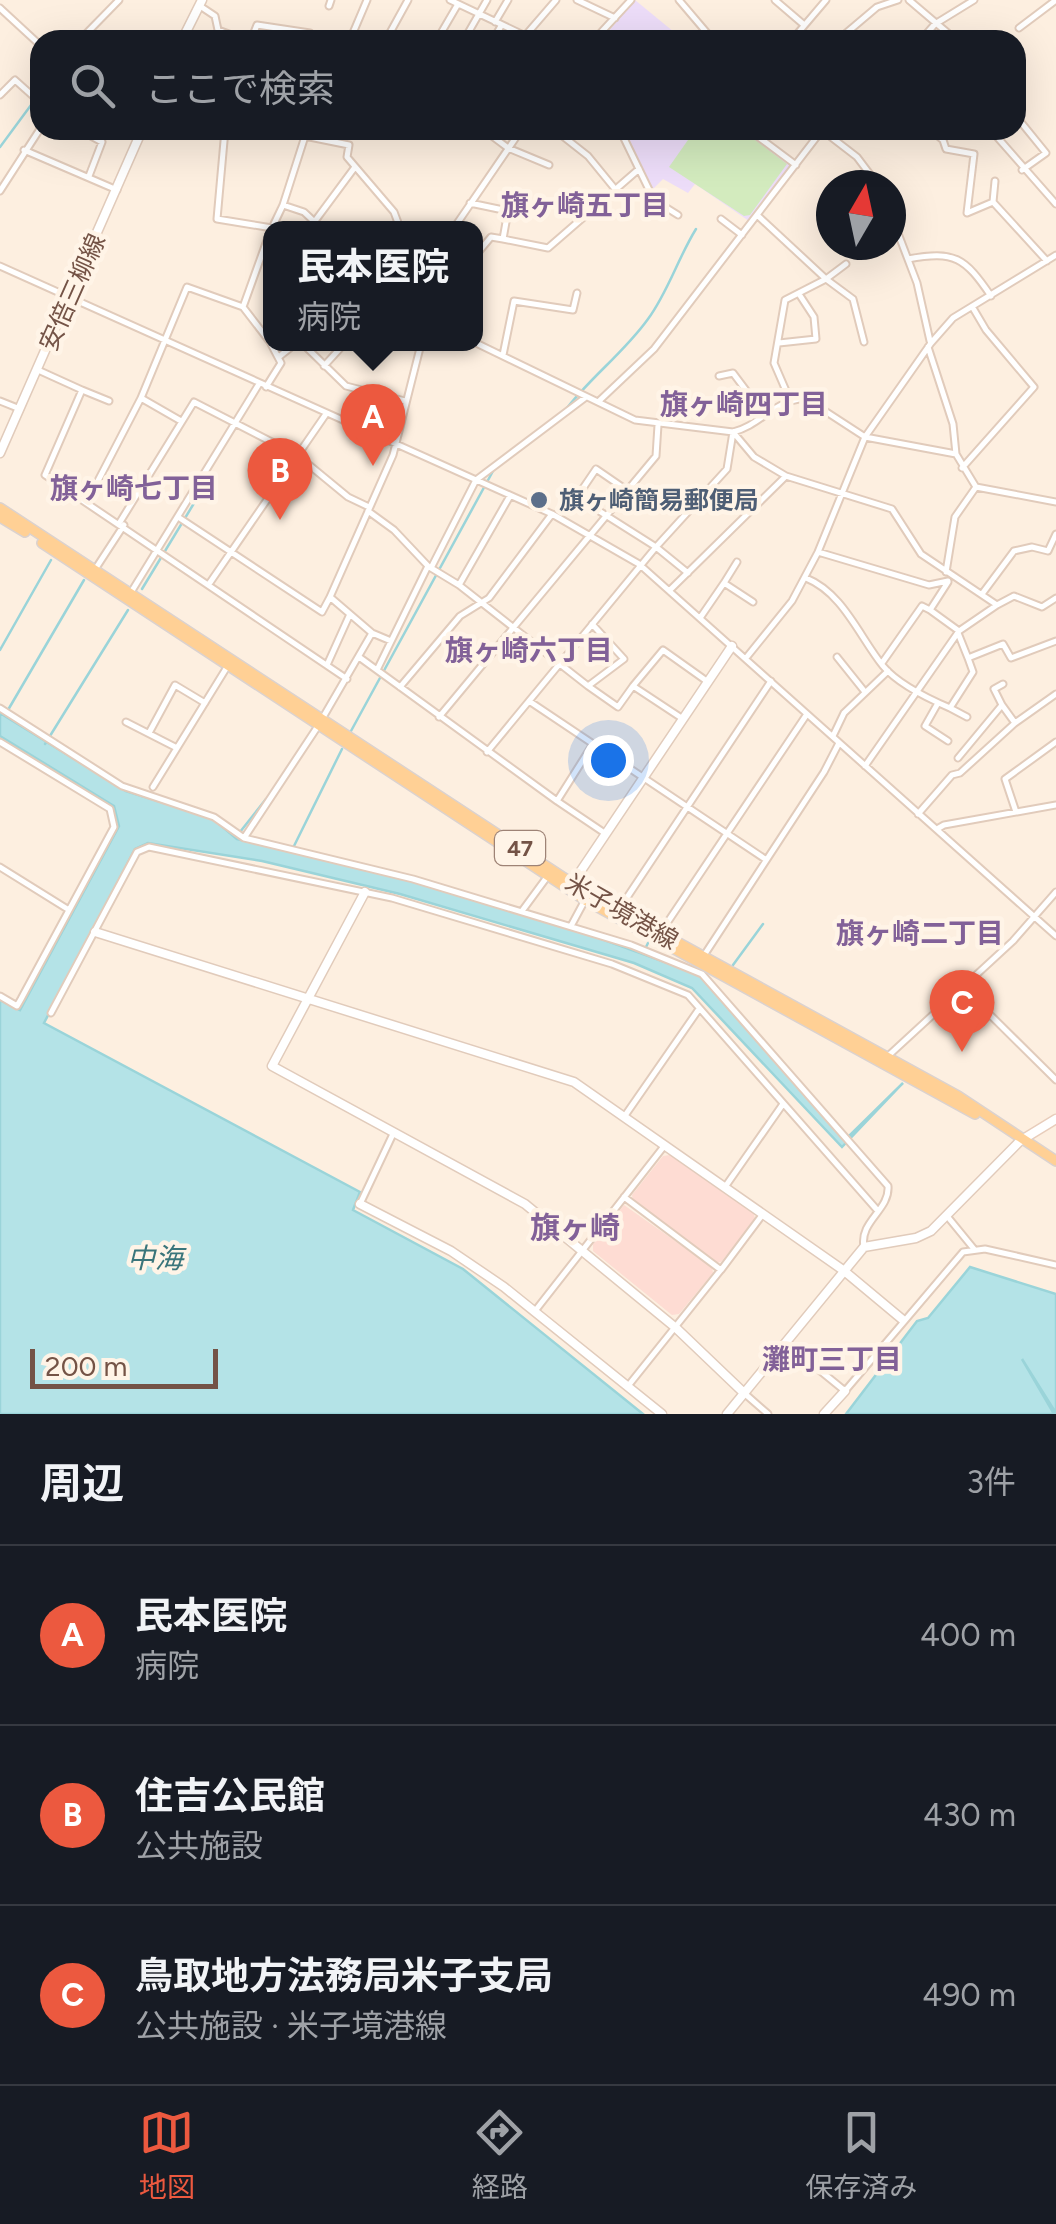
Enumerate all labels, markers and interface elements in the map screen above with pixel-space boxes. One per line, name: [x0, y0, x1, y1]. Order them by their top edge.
search box: [30, 30, 1026, 140]
icon: search: [65, 58, 120, 113]
text: ここで検索: [145, 66, 335, 112]
north arrow: [816, 170, 906, 260]
district label: 旗ヶ崎五丁目: [501, 188, 669, 222]
popup: [263, 221, 483, 351]
street label: 安倍三柳線: [33, 229, 111, 355]
text: 民本医院: [297, 244, 449, 290]
text: 病院: [297, 298, 361, 336]
pin: A: [340, 384, 406, 466]
district label: 旗ヶ崎四丁目: [660, 387, 828, 421]
pin: B: [248, 438, 312, 520]
district label: 旗ヶ崎七丁目: [50, 471, 218, 505]
place label: 旗ヶ崎簡易郵便局: [559, 485, 759, 515]
marker: 旗ヶ崎簡易郵便局: [528, 489, 550, 511]
district label: 旗ヶ崎六丁目: [445, 633, 613, 667]
your location: [583, 735, 634, 786]
road number: 47: [495, 831, 545, 865]
street label: 米子境港線: [560, 867, 684, 955]
district label: 旗ヶ崎二丁目: [836, 916, 1004, 950]
pin: C: [930, 970, 994, 1052]
district label: 旗ヶ崎: [530, 1209, 620, 1246]
water label: 中海: [127, 1241, 187, 1275]
district label: 灘町三丁目: [762, 1342, 902, 1376]
scale bar: [30, 1344, 218, 1388]
text: 200 m: [45, 1349, 127, 1383]
text: 周辺: [40, 1458, 124, 1509]
text: 3件: [967, 1463, 1016, 1501]
text: 民本医院: [135, 1593, 287, 1639]
text: A: [61, 1616, 84, 1654]
text: 400 m: [920, 1616, 1016, 1654]
text: 病院: [135, 1647, 199, 1685]
text: 住吉公民館: [135, 1773, 325, 1819]
text: B: [63, 1796, 82, 1834]
text: 430 m: [923, 1796, 1016, 1834]
text: 公共施設: [135, 1827, 263, 1865]
text: 鳥取地方法務局米子支局: [135, 1953, 553, 1999]
text: C: [61, 1976, 84, 2014]
text: 490 m: [922, 1976, 1016, 2014]
text: 公共施設 · 米子境港線: [135, 2007, 447, 2045]
tab: 地図: [139, 2105, 195, 2205]
tab: 経路: [472, 2105, 528, 2205]
tab: 保存済み: [805, 2105, 917, 2205]

